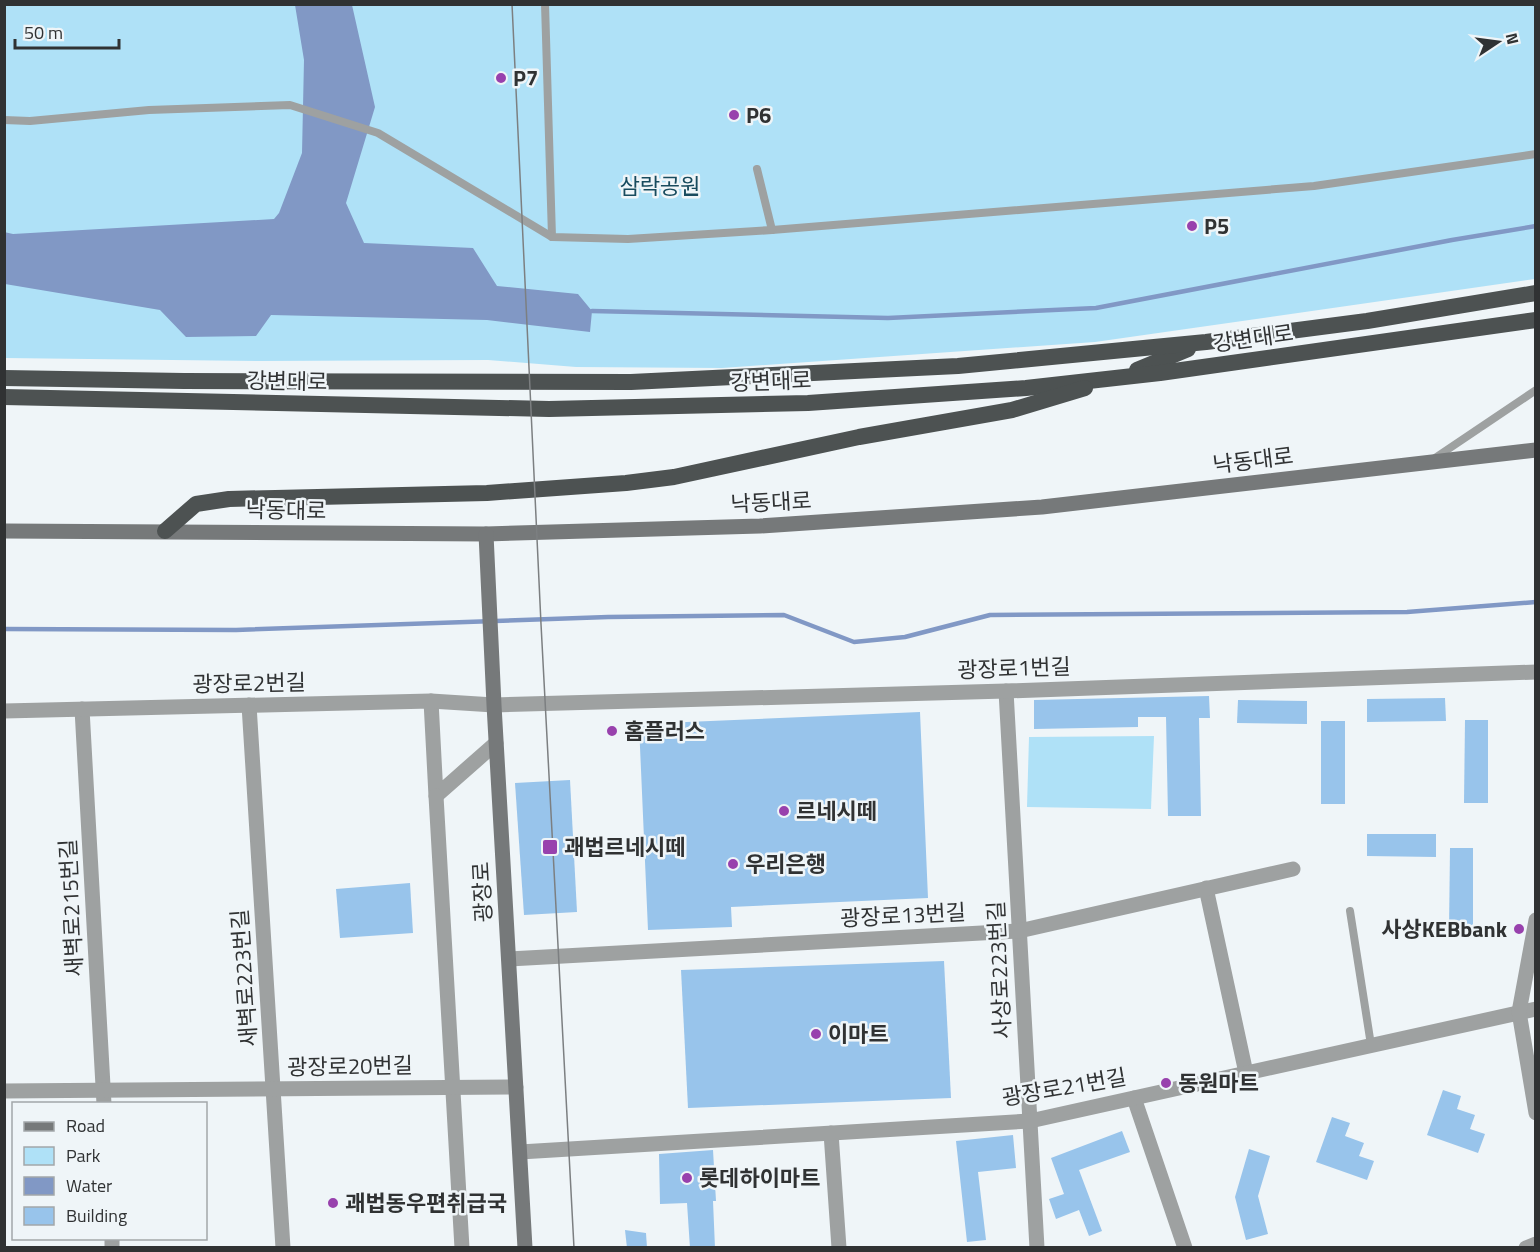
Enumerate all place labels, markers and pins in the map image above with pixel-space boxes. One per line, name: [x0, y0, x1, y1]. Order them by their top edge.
place label: P7: [513, 61, 538, 95]
marker: P7: [494, 71, 508, 85]
place label: P6: [746, 98, 771, 132]
marker: P6: [727, 108, 741, 122]
place label: P5: [1204, 209, 1229, 243]
marker: P5: [1185, 219, 1199, 233]
place label: 홈플러스: [624, 714, 705, 748]
marker: 홈플러스: [605, 724, 619, 738]
place label: 르네시떼: [796, 794, 877, 828]
marker: 르네시떼: [777, 804, 791, 818]
place label: 괘법르네시떼: [564, 830, 685, 864]
marker: 괘법르네시떼: [541, 838, 559, 856]
place label: 우리은행: [745, 847, 826, 881]
marker: 우리은행: [726, 857, 740, 871]
place label: 사상KEBbank: [1381, 912, 1508, 946]
marker: 사상KEBbank: [1512, 922, 1526, 936]
place label: 이마트: [828, 1017, 889, 1051]
marker: 이마트: [809, 1027, 823, 1041]
place label: 동원마트: [1178, 1066, 1259, 1100]
marker: 동원마트: [1159, 1076, 1173, 1090]
place label: 롯데하이마트: [699, 1161, 820, 1195]
marker: 롯데하이마트: [680, 1171, 694, 1185]
place label: 괘법동우편취급국: [345, 1186, 507, 1220]
marker: 괘법동우편취급국: [326, 1196, 340, 1210]

